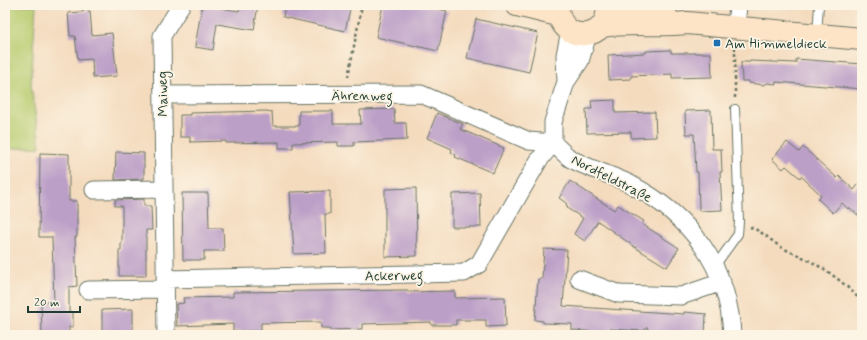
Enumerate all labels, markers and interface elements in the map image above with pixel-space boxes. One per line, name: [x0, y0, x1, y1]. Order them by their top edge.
place label: Am Himmeldieck: [725, 35, 827, 53]
marker: Am Himmeldieck: [712, 38, 722, 48]
street label: Maiweg: [154, 71, 173, 117]
street label: Ährenweg: [331, 87, 393, 107]
street label: Nordfeldstraße: [568, 151, 655, 207]
street label: Ackerweg: [365, 266, 423, 288]
scale bar: [28, 288, 80, 314]
text: 20 m: [34, 295, 60, 311]

